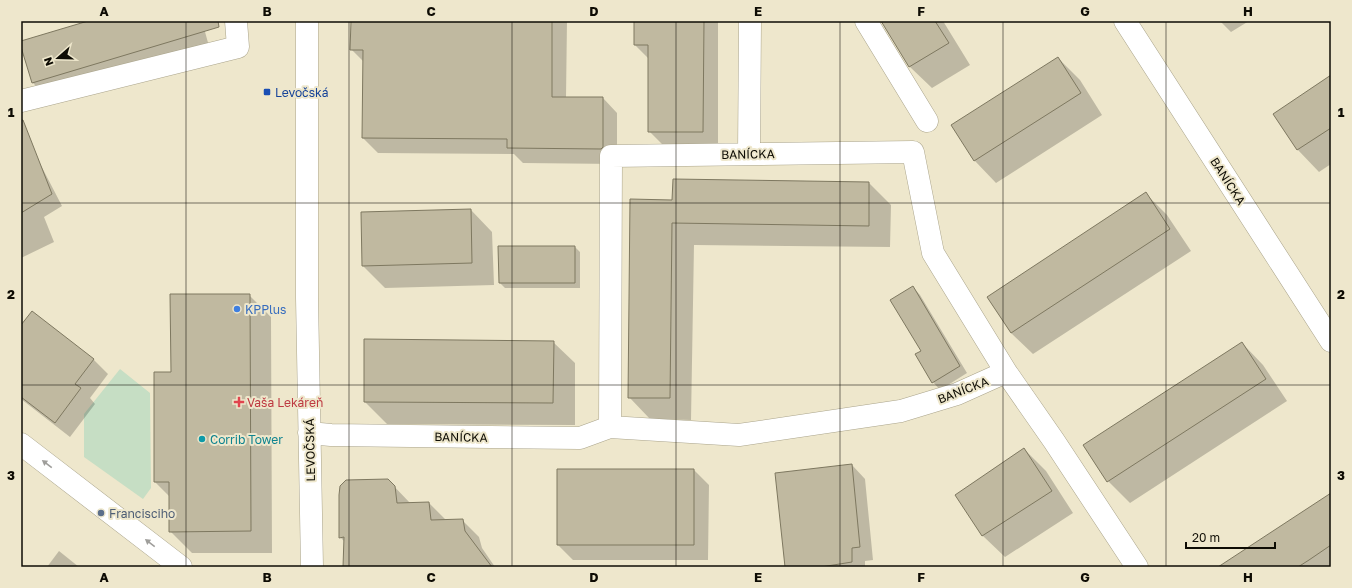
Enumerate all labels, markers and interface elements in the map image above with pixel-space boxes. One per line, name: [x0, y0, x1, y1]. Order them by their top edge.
text: A: [99, 3, 109, 19]
text: B: [262, 3, 272, 19]
text: C: [426, 3, 436, 19]
text: D: [589, 3, 599, 19]
text: E: [754, 3, 762, 19]
text: F: [917, 3, 925, 19]
text: G: [1080, 3, 1090, 19]
text: H: [1243, 3, 1253, 19]
north arrow: [38, 38, 78, 78]
text: N: [41, 55, 56, 68]
place label: Levočská: [275, 85, 328, 100]
marker: Levočská: [262, 87, 272, 97]
text: 1: [8, 104, 15, 120]
text: 1: [1338, 104, 1345, 120]
street label: BANÍCKA: [721, 146, 775, 162]
street label: BANÍCKA: [1207, 155, 1249, 207]
text: 2: [7, 286, 15, 302]
text: 2: [1337, 286, 1345, 302]
place label: KPPlus: [245, 302, 286, 317]
marker: KPPlus: [232, 304, 242, 314]
street label: BANÍCKA: [935, 373, 991, 407]
place label: Vaša Lekáreň: [247, 395, 323, 410]
marker: Vaša Lekáreň: [234, 397, 244, 407]
street label: LEVOČSKÁ: [302, 418, 318, 482]
street label: BANÍCKA: [434, 429, 488, 445]
place label: Corrib Tower: [210, 432, 283, 447]
marker: Corrib Tower: [197, 434, 207, 444]
one-way arrow: [41, 460, 52, 468]
text: 3: [7, 467, 15, 483]
text: 3: [1337, 467, 1345, 483]
place label: Francisciho: [109, 506, 175, 521]
marker: Francisciho: [96, 508, 106, 518]
scale bar: [1186, 524, 1275, 550]
text: 20 m: [1192, 530, 1220, 545]
one-way arrow: [145, 539, 155, 547]
text: A: [99, 569, 109, 585]
text: B: [262, 569, 272, 585]
text: C: [426, 569, 436, 585]
text: D: [589, 569, 599, 585]
text: E: [754, 569, 762, 585]
text: F: [917, 569, 925, 585]
text: G: [1080, 569, 1090, 585]
text: H: [1243, 569, 1253, 585]

